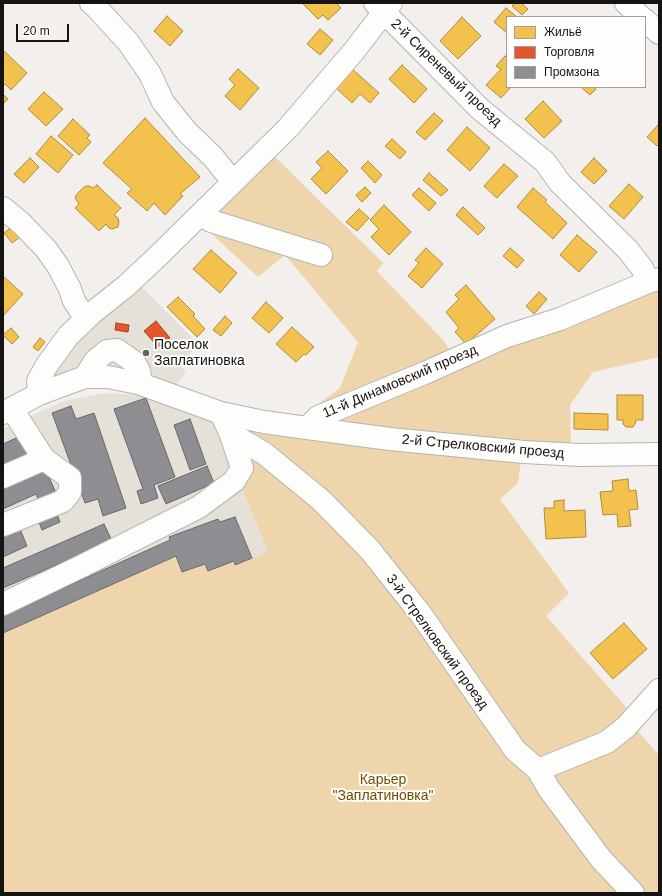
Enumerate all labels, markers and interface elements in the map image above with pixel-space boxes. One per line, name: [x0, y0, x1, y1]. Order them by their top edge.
scale bar: [18, 16, 71, 42]
street label: 2-й Сиреневый проезд: [387, 16, 505, 130]
legend: [506, 16, 646, 88]
text: 20 m: [23, 24, 50, 38]
text: Жильё: [544, 25, 582, 39]
text: Торговля: [544, 45, 594, 59]
text: Промзона: [544, 65, 599, 79]
place label: Поселок Заплатиновка: [154, 337, 245, 370]
street label: 11-й Динамовский проезд: [320, 342, 480, 422]
marker: Поселок Заплатиновка: [141, 348, 151, 358]
street label: 2-й Стрелковский проезд: [401, 432, 565, 462]
street label: 3-й Стрелковский проезд: [382, 571, 492, 713]
park label: Карьер "Заплатиновка": [333, 772, 433, 804]

